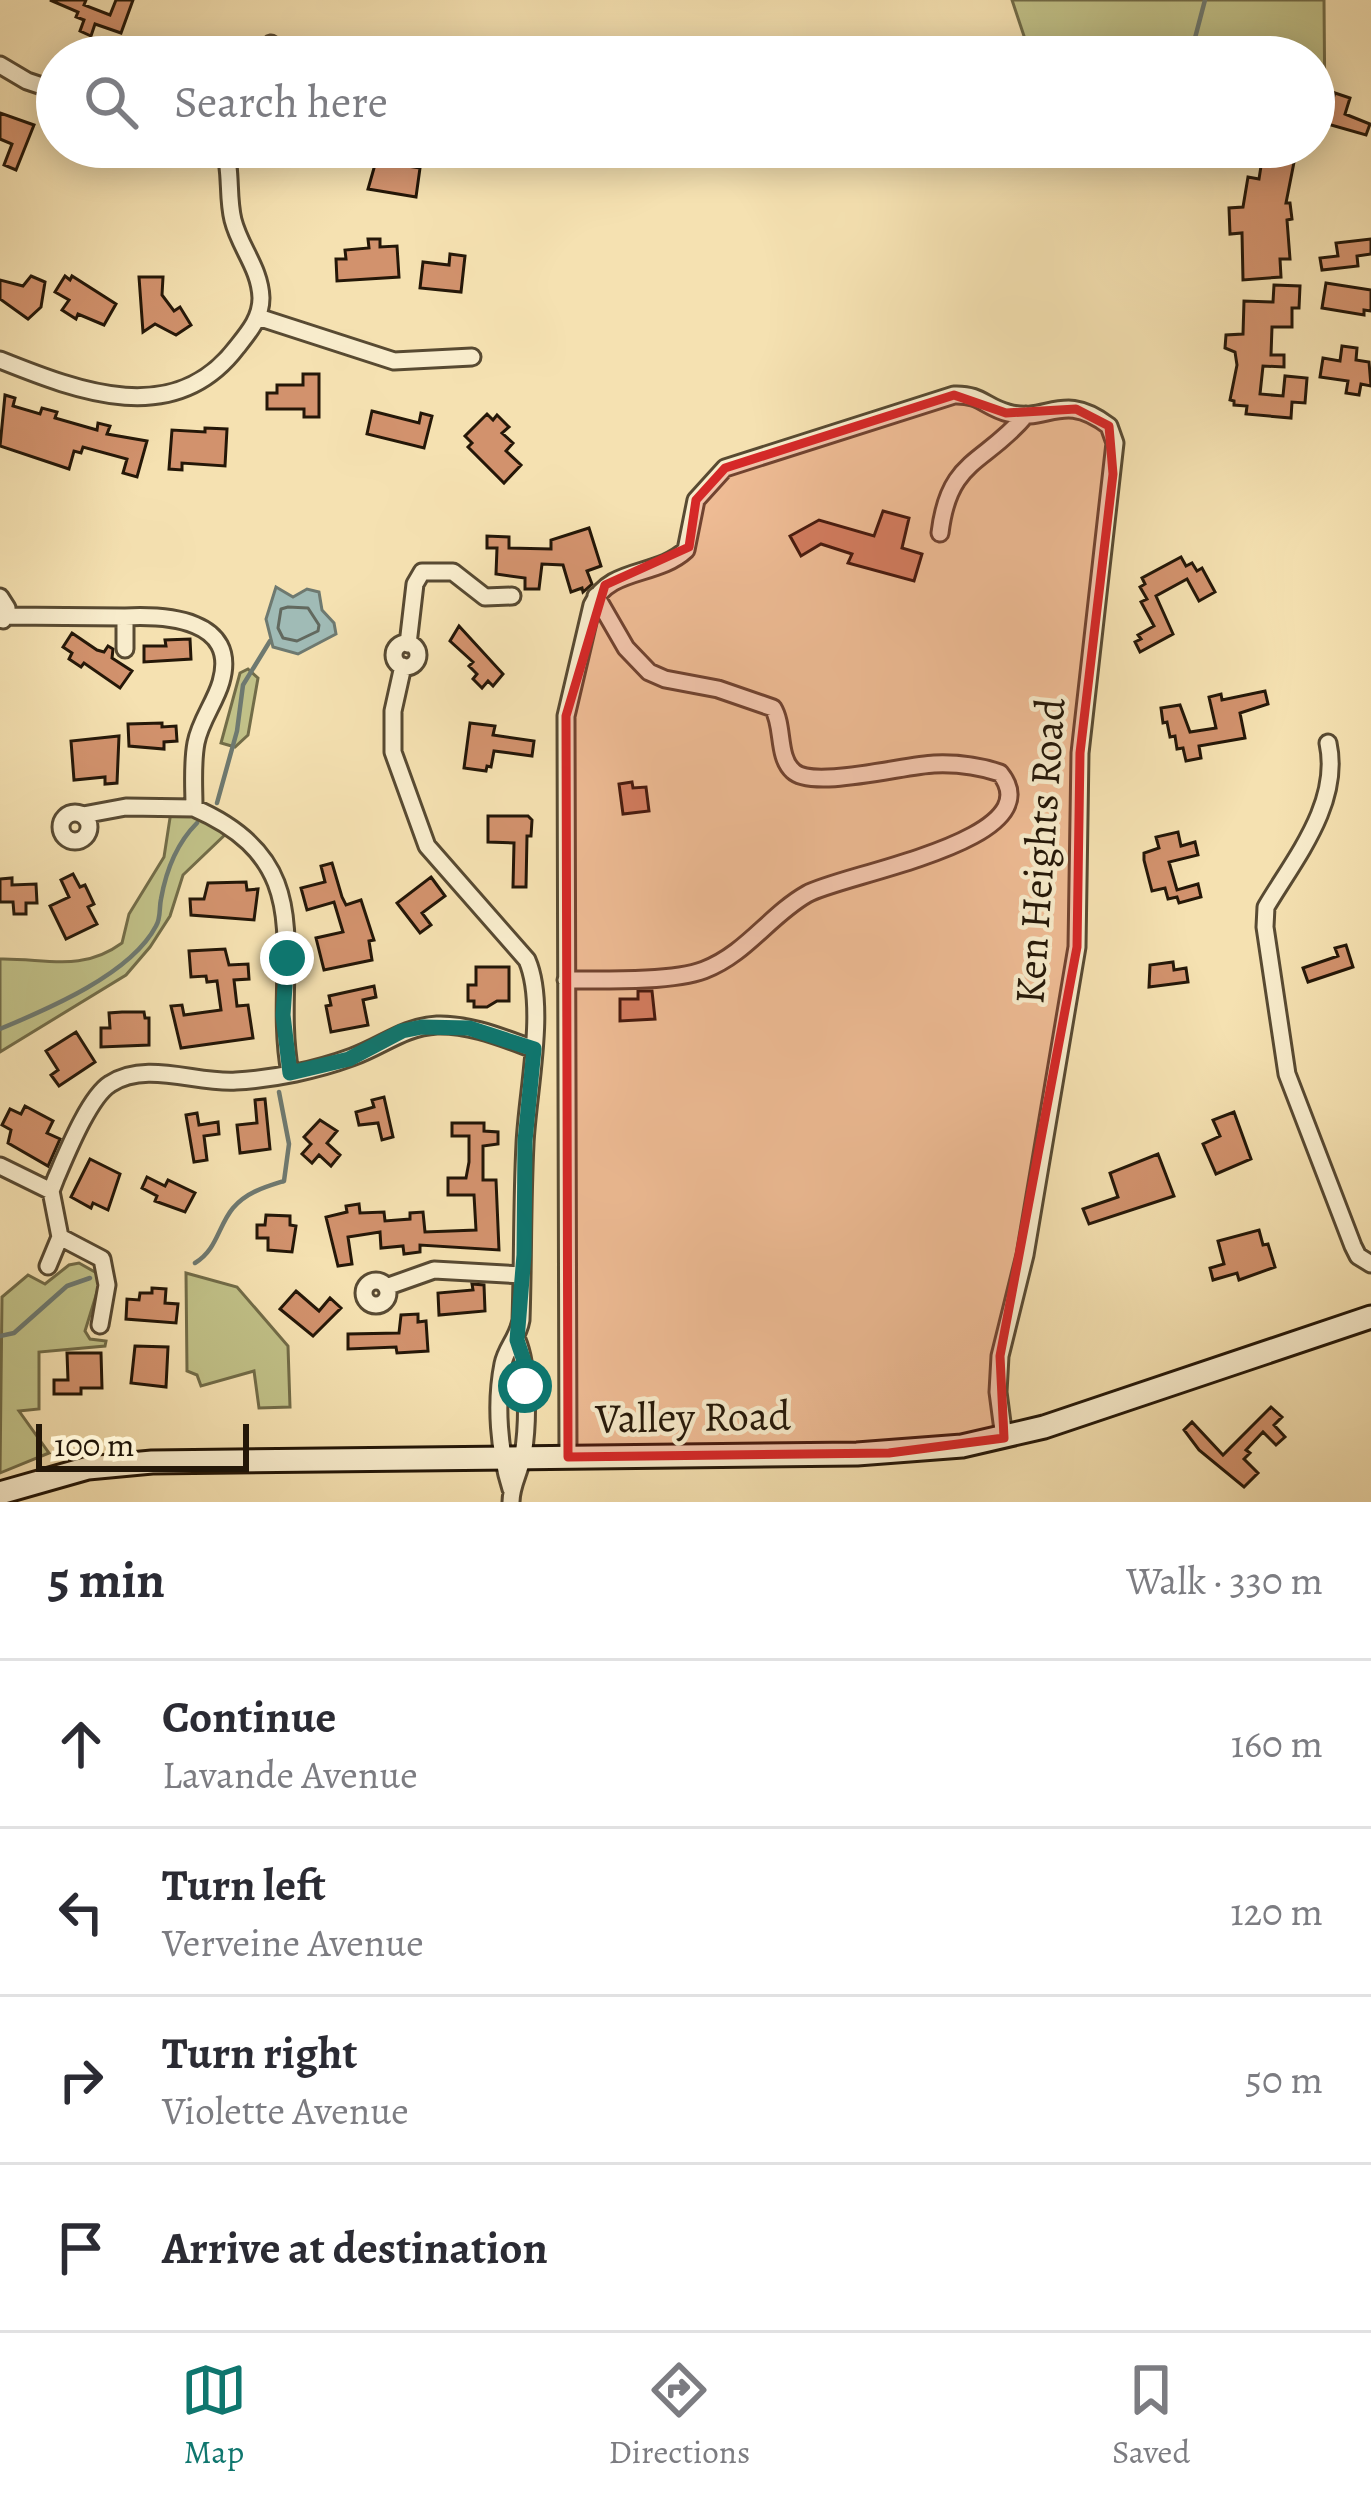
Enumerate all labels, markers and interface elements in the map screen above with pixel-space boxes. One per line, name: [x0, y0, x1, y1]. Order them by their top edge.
search box: [36, 36, 1335, 168]
icon: search: [78, 69, 144, 135]
text: Search here: [174, 71, 388, 133]
street label: Ken Heights Road: [1000, 696, 1079, 1006]
route end: [260, 931, 314, 985]
route start: [498, 1359, 552, 1413]
street label: Valley Road: [594, 1386, 792, 1447]
scale bar: [36, 1418, 249, 1471]
text: 100 m: [54, 1422, 134, 1467]
text: 5 min: [48, 1545, 165, 1615]
text: Walk · 330 m: [1126, 1554, 1323, 1607]
text: Continue: [162, 1686, 336, 1748]
icon: ahead: [48, 1711, 114, 1777]
text: 160 m: [1231, 1717, 1323, 1770]
text: Lavande Avenue: [162, 1748, 418, 1801]
text: Turn left: [162, 1854, 326, 1916]
icon: left: [48, 1879, 114, 1945]
text: 120 m: [1230, 1885, 1323, 1938]
text: Verveine Avenue: [162, 1916, 424, 1969]
text: Turn right: [162, 2022, 357, 2084]
icon: right: [48, 2047, 114, 2113]
text: 50 m: [1245, 2053, 1323, 2106]
text: Violette Avenue: [162, 2084, 409, 2137]
icon: arrive: [48, 2215, 114, 2281]
text: Arrive at destination: [162, 2217, 548, 2279]
tab: Map: [181, 2357, 247, 2474]
tab: Directions: [609, 2357, 750, 2474]
tab: Saved: [1112, 2357, 1190, 2474]

